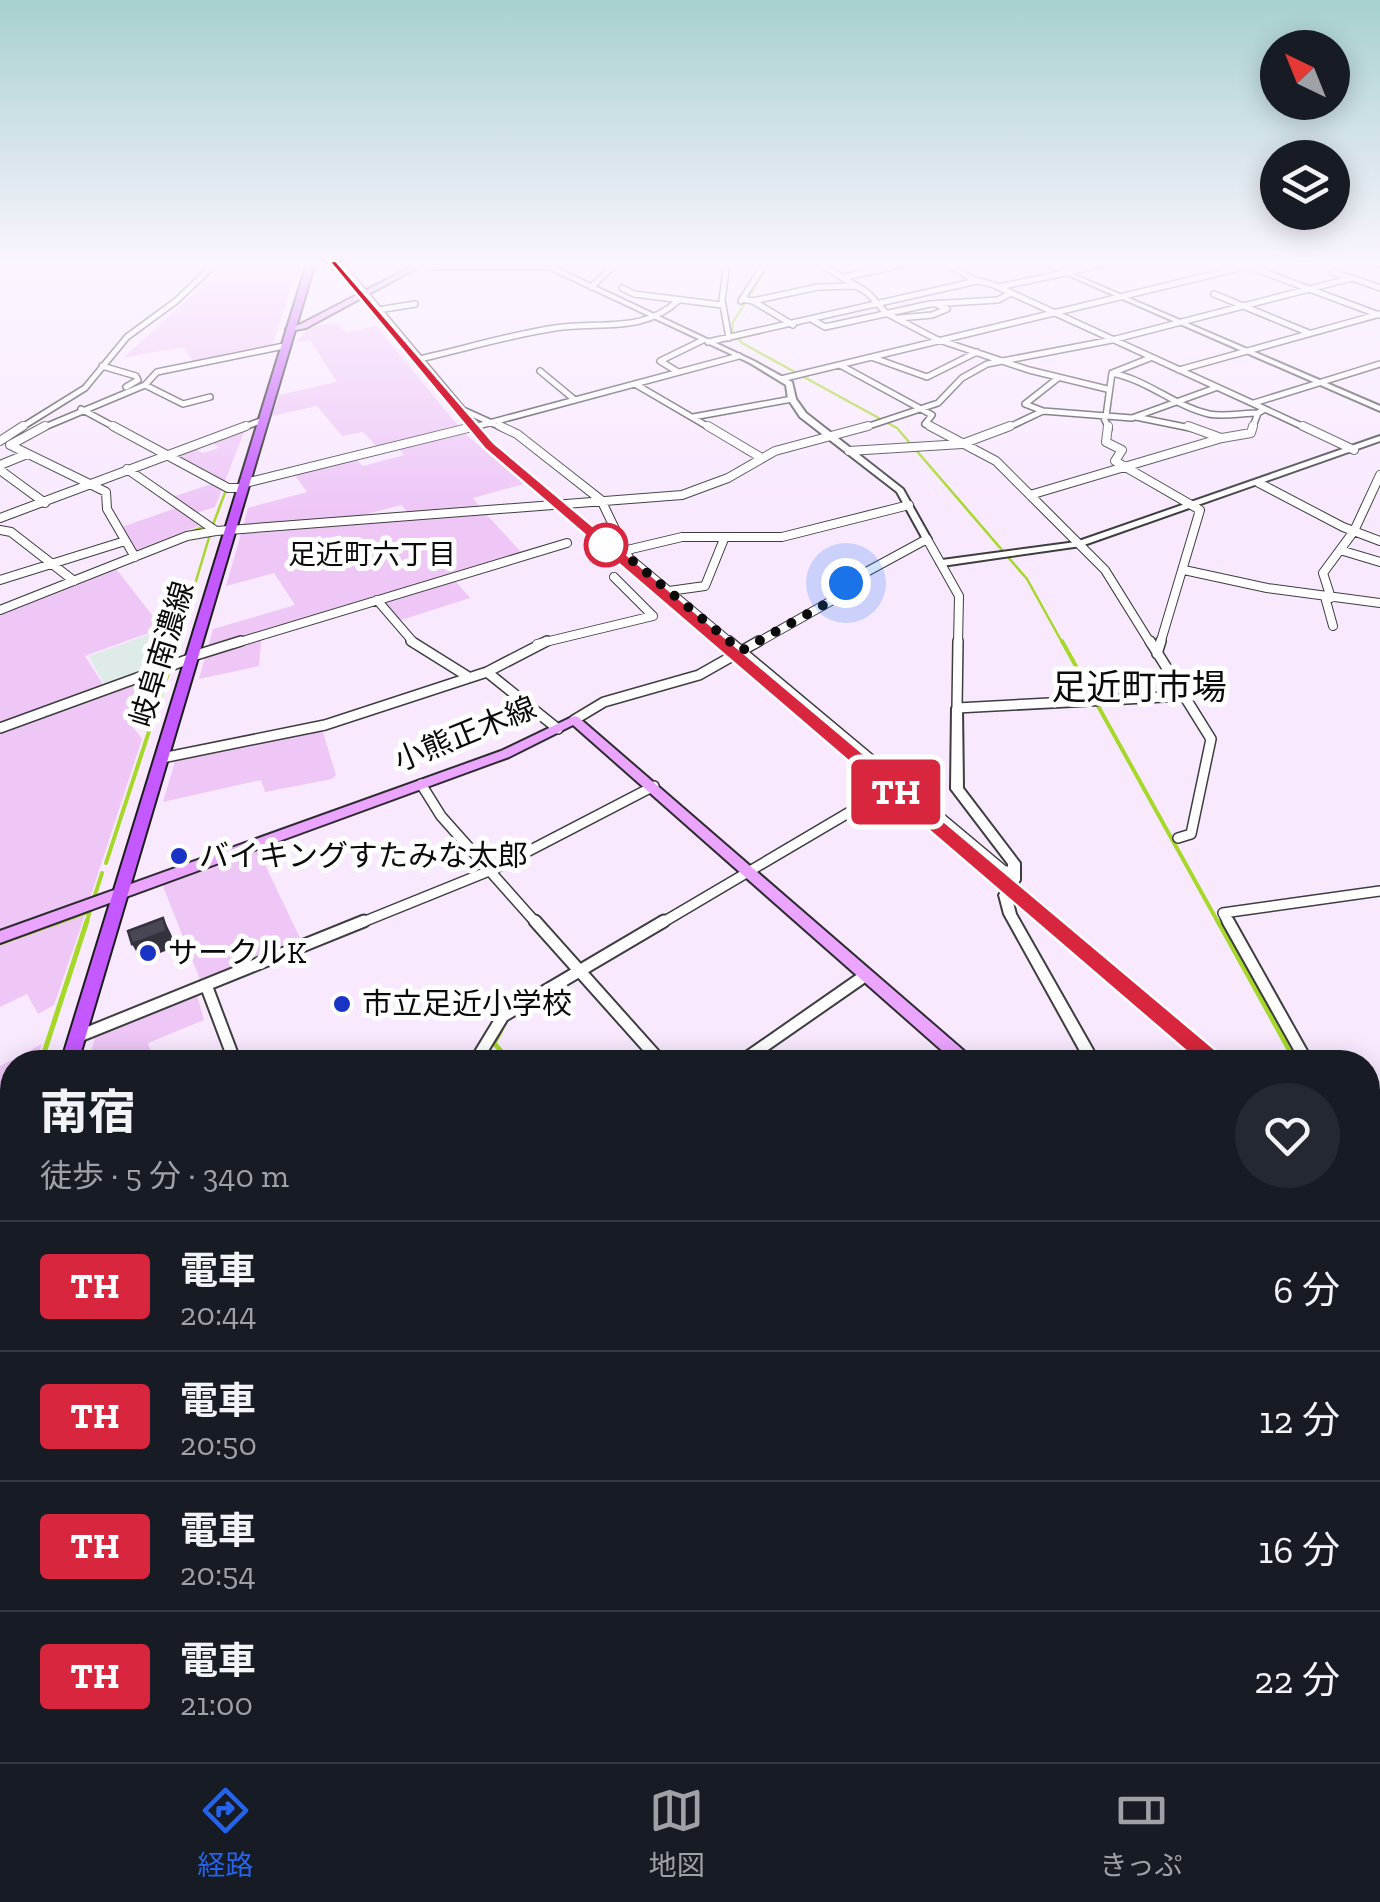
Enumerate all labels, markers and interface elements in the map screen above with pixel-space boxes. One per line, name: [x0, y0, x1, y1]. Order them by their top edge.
north arrow: [1260, 30, 1350, 120]
map controls: [1260, 30, 1350, 230]
button: layers: [1260, 140, 1350, 230]
unlabelled marker: [585, 524, 627, 566]
district label: 足近町六丁目: [288, 538, 456, 571]
your location: [821, 558, 871, 608]
street label: 岐阜南濃線: [123, 577, 201, 731]
district label: 足近町市場: [1051, 666, 1227, 708]
street label: 小熊正木線: [389, 689, 541, 779]
line badge: TH: [851, 760, 941, 824]
text: TH: [871, 771, 921, 813]
place label: バイキングすたみな太郎: [199, 838, 528, 874]
marker: バイキングすたみな太郎: [168, 845, 190, 867]
place label: サークルK: [168, 935, 307, 971]
marker: サークルK: [137, 942, 159, 964]
place label: 市立足近小学校: [362, 986, 572, 1022]
marker: 市立足近小学校: [331, 993, 353, 1015]
button: heart: [1235, 1083, 1340, 1188]
text: 南宿: [40, 1084, 136, 1141]
text: 徒歩 · 5 分 · 340 m: [40, 1157, 289, 1195]
text: 電車: [180, 1248, 256, 1294]
text: TH: [70, 1265, 120, 1307]
text: 6 分: [1273, 1267, 1340, 1313]
text: 20:44: [180, 1295, 257, 1333]
text: 電車: [180, 1378, 256, 1424]
text: TH: [70, 1395, 120, 1437]
text: 12 分: [1259, 1397, 1340, 1443]
text: 20:50: [180, 1425, 257, 1463]
text: 電車: [180, 1508, 256, 1554]
text: TH: [70, 1525, 120, 1567]
text: 16 分: [1259, 1527, 1340, 1573]
text: 20:54: [180, 1555, 256, 1593]
text: 電車: [180, 1638, 256, 1684]
text: TH: [70, 1655, 120, 1697]
text: 22 分: [1254, 1657, 1340, 1703]
text: 21:00: [180, 1685, 253, 1723]
tab: 経路: [198, 1783, 254, 1883]
tab: 地図: [649, 1783, 705, 1883]
tab: きっぷ: [1100, 1783, 1182, 1883]

